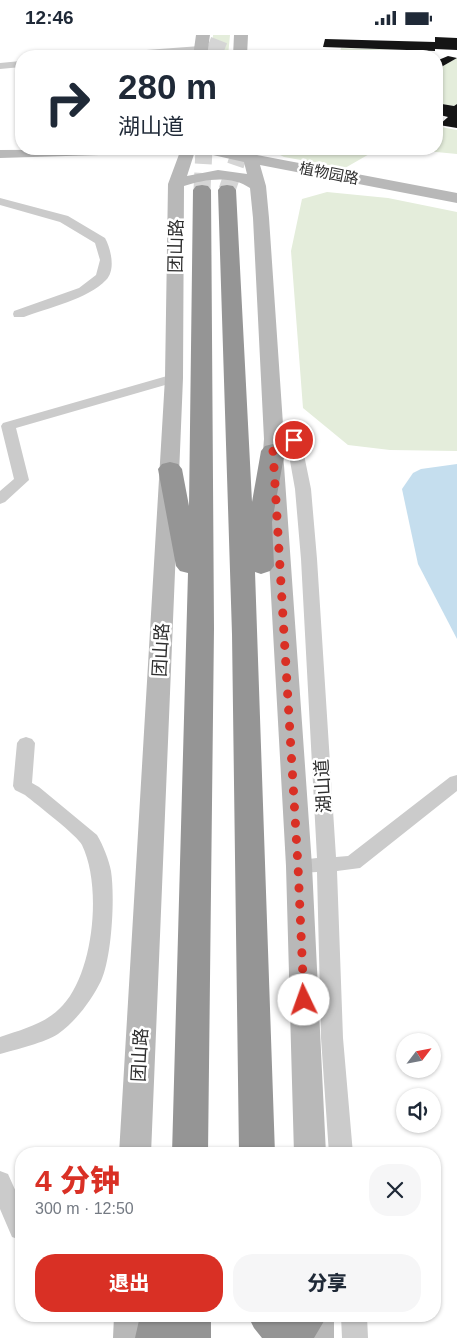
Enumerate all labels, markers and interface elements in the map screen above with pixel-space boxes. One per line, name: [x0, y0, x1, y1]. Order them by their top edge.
text: 12:46: [25, 7, 74, 28]
text: 280 m: [118, 67, 217, 106]
icon: right: [35, 70, 100, 135]
text: 湖山道: [118, 114, 184, 139]
street label: 植物园路: [298, 159, 360, 187]
street label: 团山路: [166, 219, 186, 273]
pin: [273, 419, 315, 461]
icon: arrive: [280, 426, 308, 454]
street label: 团山路: [150, 623, 172, 677]
street label: 湖山道: [312, 759, 334, 813]
position arrow: [277, 973, 329, 1025]
street label: 团山路: [129, 1028, 151, 1082]
north arrow: [396, 1033, 441, 1077]
map controls: [396, 1033, 441, 1133]
button: sound: [396, 1088, 441, 1133]
text: 4 分钟: [35, 1164, 120, 1197]
button: close: [369, 1164, 421, 1216]
text: 300 m · 12:50: [35, 1200, 134, 1217]
button: 退出: [35, 1254, 223, 1312]
button: 分享: [233, 1254, 421, 1312]

